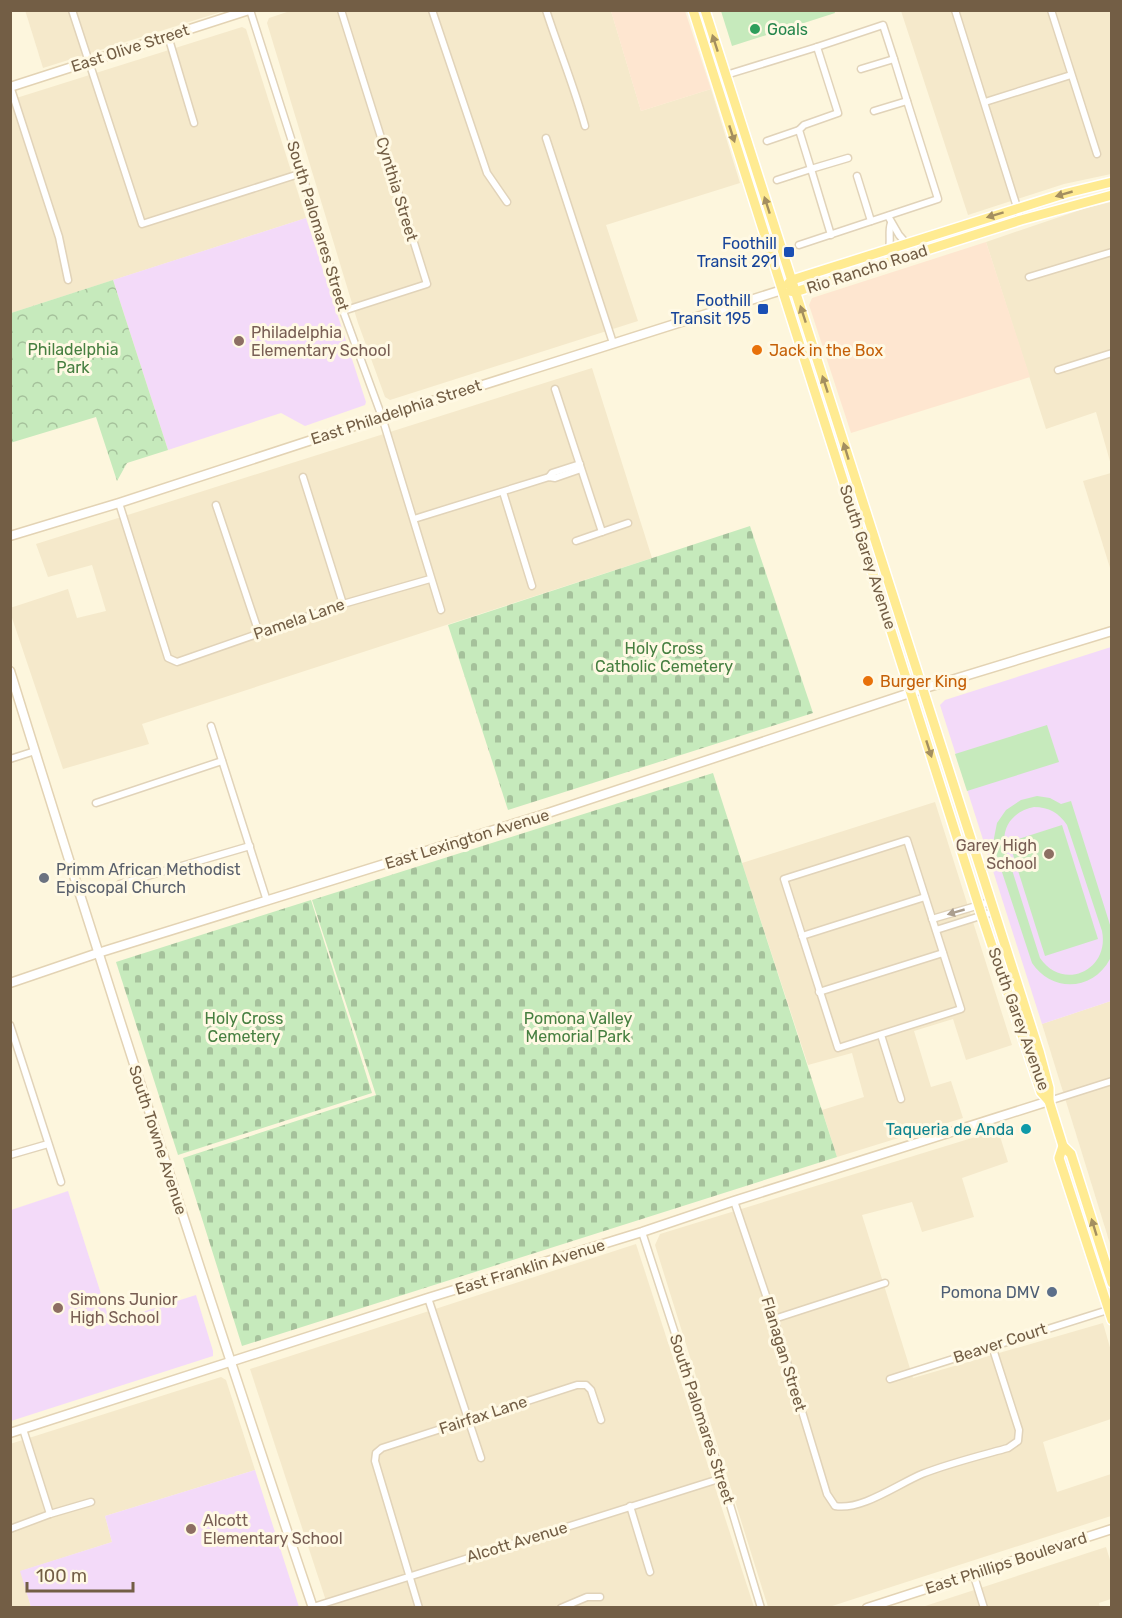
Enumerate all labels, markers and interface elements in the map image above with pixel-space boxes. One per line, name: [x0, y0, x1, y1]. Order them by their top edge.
street label: East Olive Street: [69, 20, 191, 76]
place label: Goals: [767, 20, 808, 39]
marker: Goals: [748, 22, 762, 36]
one-way arrow: [710, 34, 719, 52]
one-way arrow: [728, 125, 738, 143]
street label: Cynthia Street: [372, 135, 422, 243]
street label: South Palomares Street: [283, 139, 353, 313]
one-way arrow: [1055, 190, 1073, 199]
one-way arrow: [762, 196, 771, 214]
one-way arrow: [986, 211, 1004, 220]
place label: Foothill Transit 291: [697, 234, 777, 271]
street label: Rio Rancho Road: [804, 240, 930, 298]
marker: Foothill Transit 291: [782, 245, 796, 259]
place label: Foothill Transit 195: [671, 291, 751, 328]
marker: Foothill Transit 195: [756, 302, 770, 316]
one-way arrow: [797, 305, 807, 323]
place label: Philadelphia Elementary School: [251, 323, 391, 360]
marker: Philadelphia Elementary School: [232, 334, 246, 348]
park label: Philadelphia Park: [28, 340, 118, 377]
place label: Jack in the Box: [769, 341, 883, 360]
marker: Jack in the Box: [750, 343, 764, 357]
street label: East Philadelphia Street: [308, 375, 484, 449]
one-way arrow: [820, 375, 829, 393]
one-way arrow: [841, 442, 850, 460]
street label: South Garey Avenue: [836, 482, 900, 632]
street label: Pamela Lane: [251, 594, 347, 643]
park label: Holy Cross Catholic Cemetery: [595, 639, 733, 676]
place label: Burger King: [880, 672, 967, 691]
marker: Burger King: [861, 674, 875, 688]
one-way arrow: [925, 740, 935, 758]
street label: East Lexington Avenue: [383, 805, 552, 873]
place label: Garey High School: [956, 836, 1037, 873]
marker: Garey High School: [1042, 847, 1056, 861]
place label: Primm African Methodist Episcopal Church: [56, 860, 241, 897]
marker: Primm African Methodist Episcopal Church: [37, 871, 51, 885]
one-way arrow: [947, 908, 965, 917]
street label: South Garey Avenue: [984, 945, 1054, 1093]
park label: Holy Cross Cemetery: [205, 1009, 283, 1046]
park label: Pomona Valley Memorial Park: [524, 1009, 632, 1046]
street label: South Towne Avenue: [125, 1063, 191, 1217]
place label: Taqueria de Anda: [886, 1120, 1014, 1139]
marker: Taqueria de Anda: [1019, 1122, 1033, 1136]
one-way arrow: [1089, 1218, 1098, 1236]
street label: East Franklin Avenue: [453, 1235, 607, 1299]
place label: Pomona DMV: [941, 1283, 1040, 1302]
marker: Pomona DMV: [1045, 1285, 1059, 1299]
place label: Simons Junior High School: [70, 1290, 178, 1327]
street label: Flanagan Street: [758, 1294, 810, 1414]
marker: Simons Junior High School: [51, 1301, 65, 1315]
street label: Beaver Court: [951, 1319, 1049, 1367]
street label: South Palomares Street: [666, 1332, 738, 1506]
street label: Fairfax Lane: [437, 1392, 530, 1438]
place label: Alcott Elementary School: [203, 1511, 343, 1548]
street label: Alcott Avenue: [464, 1518, 570, 1566]
marker: Alcott Elementary School: [184, 1522, 198, 1536]
street label: East Phillips Boulevard: [923, 1528, 1089, 1598]
scale bar: [27, 1555, 134, 1593]
text: 100 m: [36, 1565, 87, 1587]

